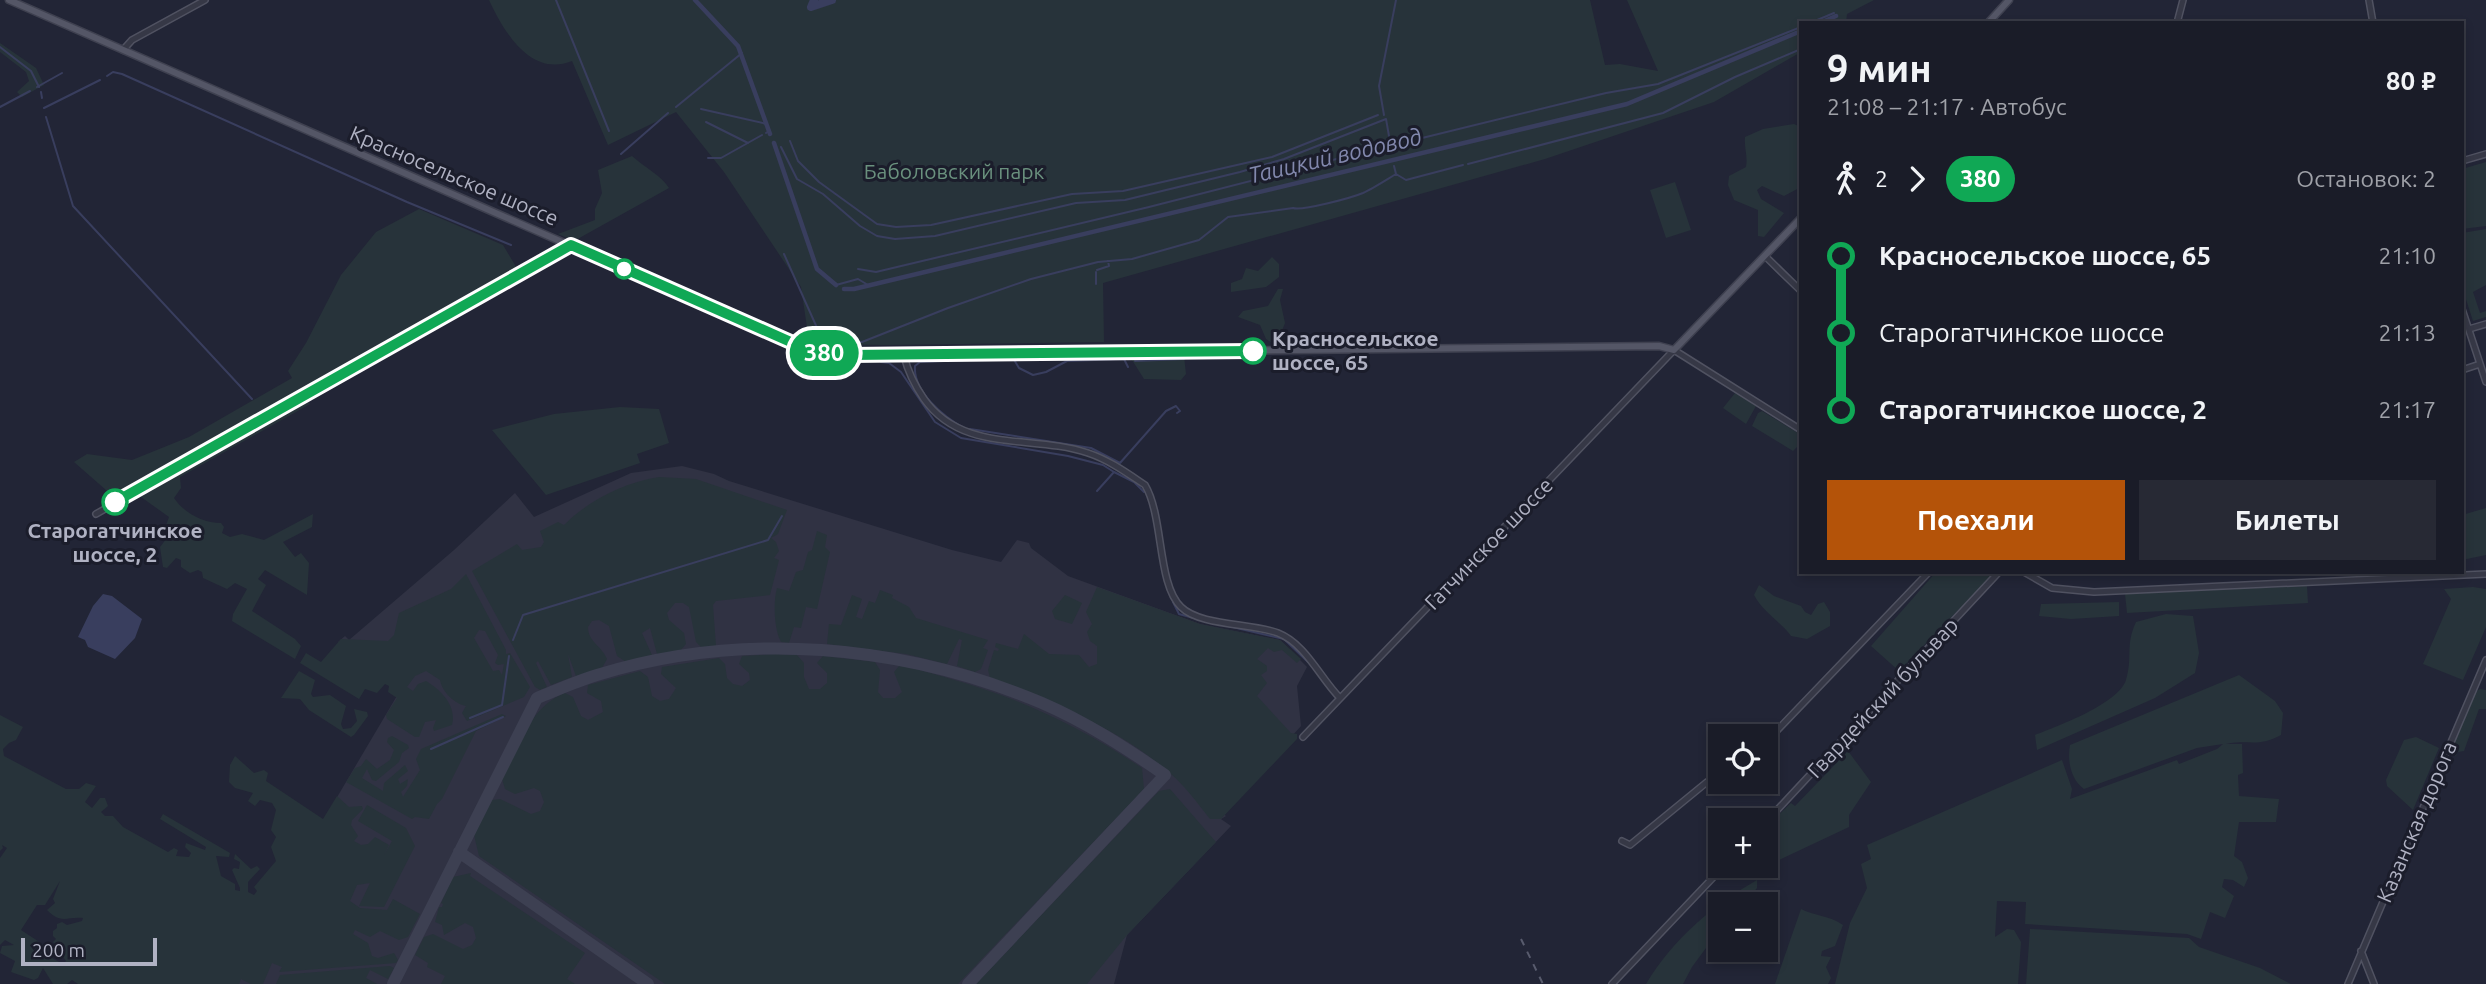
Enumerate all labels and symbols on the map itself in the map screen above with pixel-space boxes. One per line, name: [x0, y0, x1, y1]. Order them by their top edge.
street label: Красносельское шоссе: [347, 120, 562, 230]
water label: Таицкий водовод: [1246, 123, 1424, 188]
park label: Баболовский парк: [864, 159, 1045, 183]
unlabelled marker: [614, 259, 634, 279]
place label: Красносельское шоссе, 65: [1272, 326, 1439, 374]
line badge: 380: [784, 330, 864, 376]
marker: Красносельское шоссе, 65: [1240, 338, 1266, 364]
street label: Гатчинское шоссе: [1419, 472, 1557, 614]
marker: Старогатчинское шоссе, 2: [102, 489, 128, 515]
place label: Старогатчинское шоссе, 2: [27, 518, 203, 566]
street label: Гвардейский бульвар: [1802, 612, 1963, 782]
street label: Казанская дорога: [2371, 737, 2461, 906]
scale bar: [21, 935, 158, 967]

